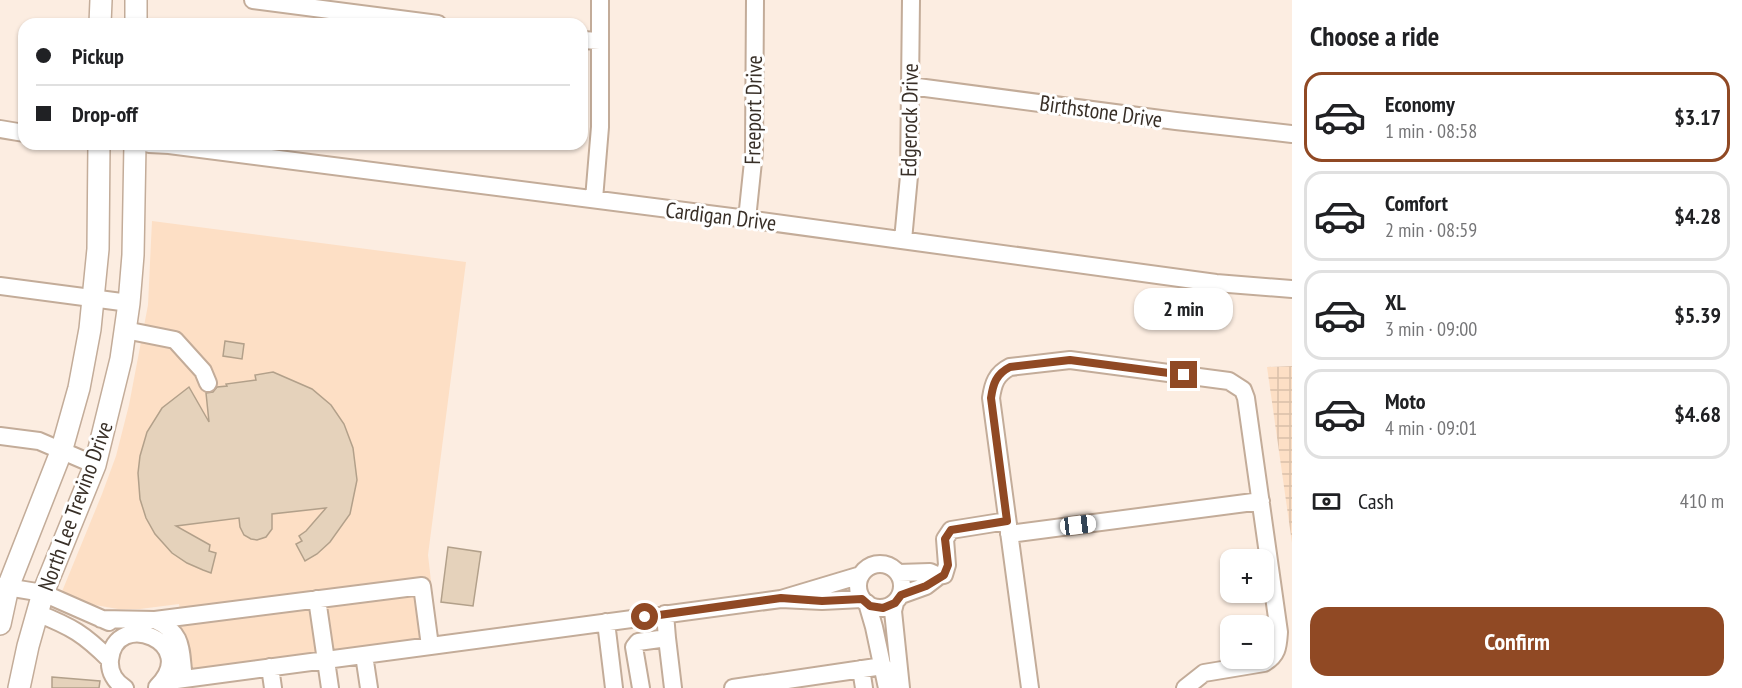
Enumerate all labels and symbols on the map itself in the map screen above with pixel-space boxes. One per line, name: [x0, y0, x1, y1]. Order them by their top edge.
street label: Freeport Drive: [738, 55, 768, 165]
street label: Edgerock Drive: [894, 63, 924, 177]
street label: Birthstone Drive: [1038, 89, 1164, 133]
street label: Cardigan Drive: [664, 195, 778, 237]
callout: 2 min: [1134, 288, 1234, 330]
route end: [1170, 361, 1197, 388]
street label: North Lee Trevino Drive: [31, 417, 119, 595]
car: [1059, 514, 1097, 536]
route start: [631, 603, 658, 630]

